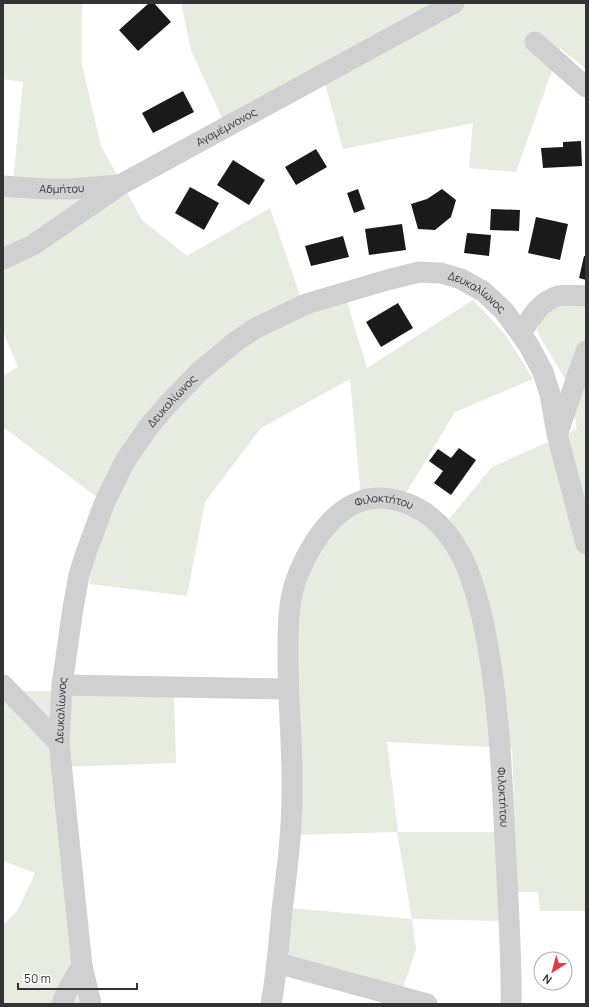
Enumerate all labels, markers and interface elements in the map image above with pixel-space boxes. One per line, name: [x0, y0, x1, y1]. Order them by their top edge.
street label: Αγαμέμνονος: [193, 104, 259, 149]
street label: Αδμήτου: [39, 180, 85, 196]
street label: Δευκαλίωνος: [446, 268, 509, 316]
street label: Δευκαλίωνος: [143, 371, 200, 430]
street label: Φιλοκτήτου: [352, 490, 416, 512]
street label: Δευκαλίωνος: [51, 676, 70, 744]
street label: Φιλοκτήτου: [494, 767, 512, 828]
north arrow: [533, 951, 573, 991]
scale bar: [18, 965, 137, 991]
text: 50 m: [24, 970, 51, 987]
text: N: [539, 971, 554, 988]

